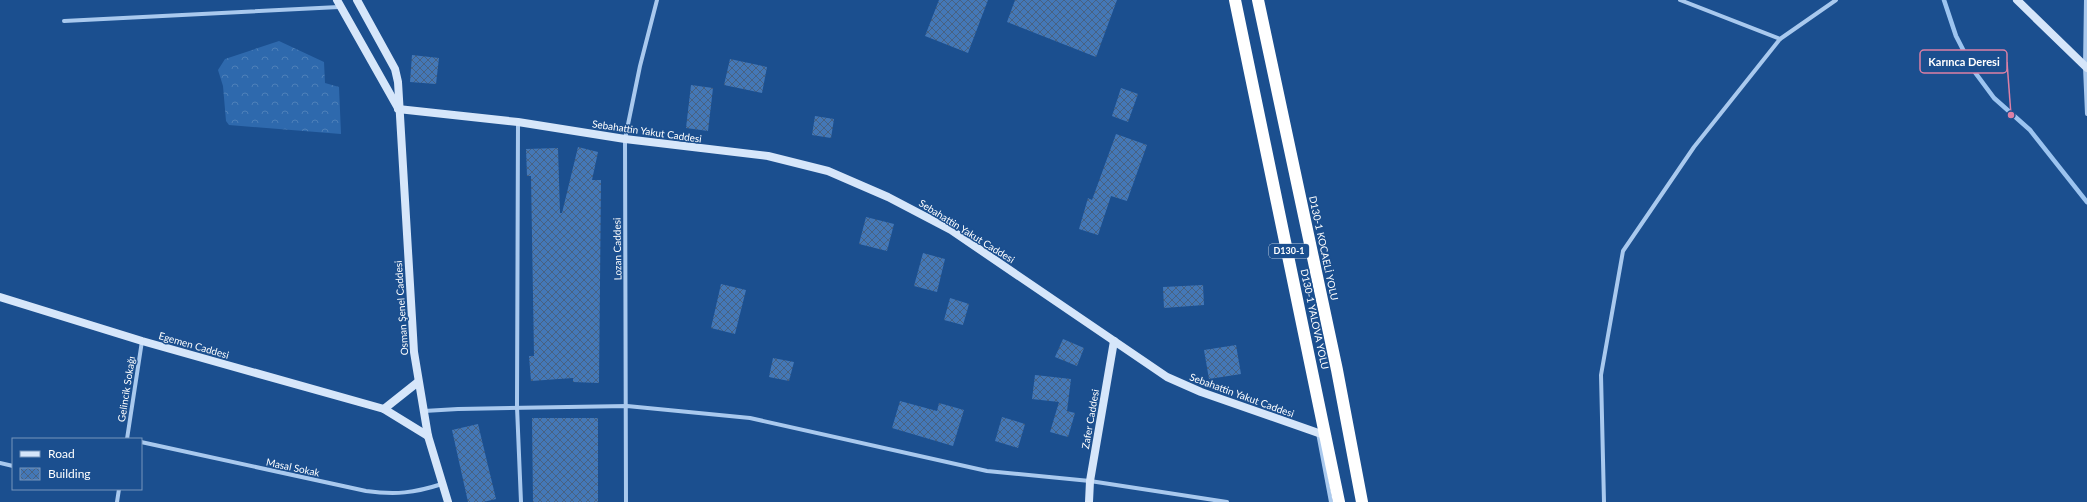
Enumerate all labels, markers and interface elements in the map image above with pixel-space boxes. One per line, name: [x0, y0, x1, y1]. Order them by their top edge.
callout: Karınca Deresi: [1920, 50, 2007, 73]
text: Karınca Deresi: [1928, 55, 2000, 68]
street label: Sebahattin Yakut Caddesi: [591, 117, 703, 145]
street label: D130-1 KOCAELİ YOLU: [1307, 195, 1341, 301]
street label: Sebahattin Yakut Caddesi: [917, 197, 1017, 265]
street label: Lozan Caddesi: [610, 217, 624, 281]
road number: D130-1: [1269, 244, 1309, 258]
street label: Osman Şenel Caddesi: [392, 260, 410, 356]
street label: D130-1 YALOVA YOLU: [1298, 268, 1332, 370]
street label: Egemen Caddesi: [157, 329, 231, 361]
street label: Gelincik Sokağı: [115, 355, 137, 423]
street label: Sebahattin Yakut Caddesi: [1188, 370, 1296, 420]
street label: Zafer Caddesi: [1079, 388, 1101, 450]
legend: [12, 438, 142, 490]
text: Road: [48, 446, 75, 461]
street label: Masal Sokak: [265, 455, 322, 479]
text: Building: [48, 466, 91, 481]

